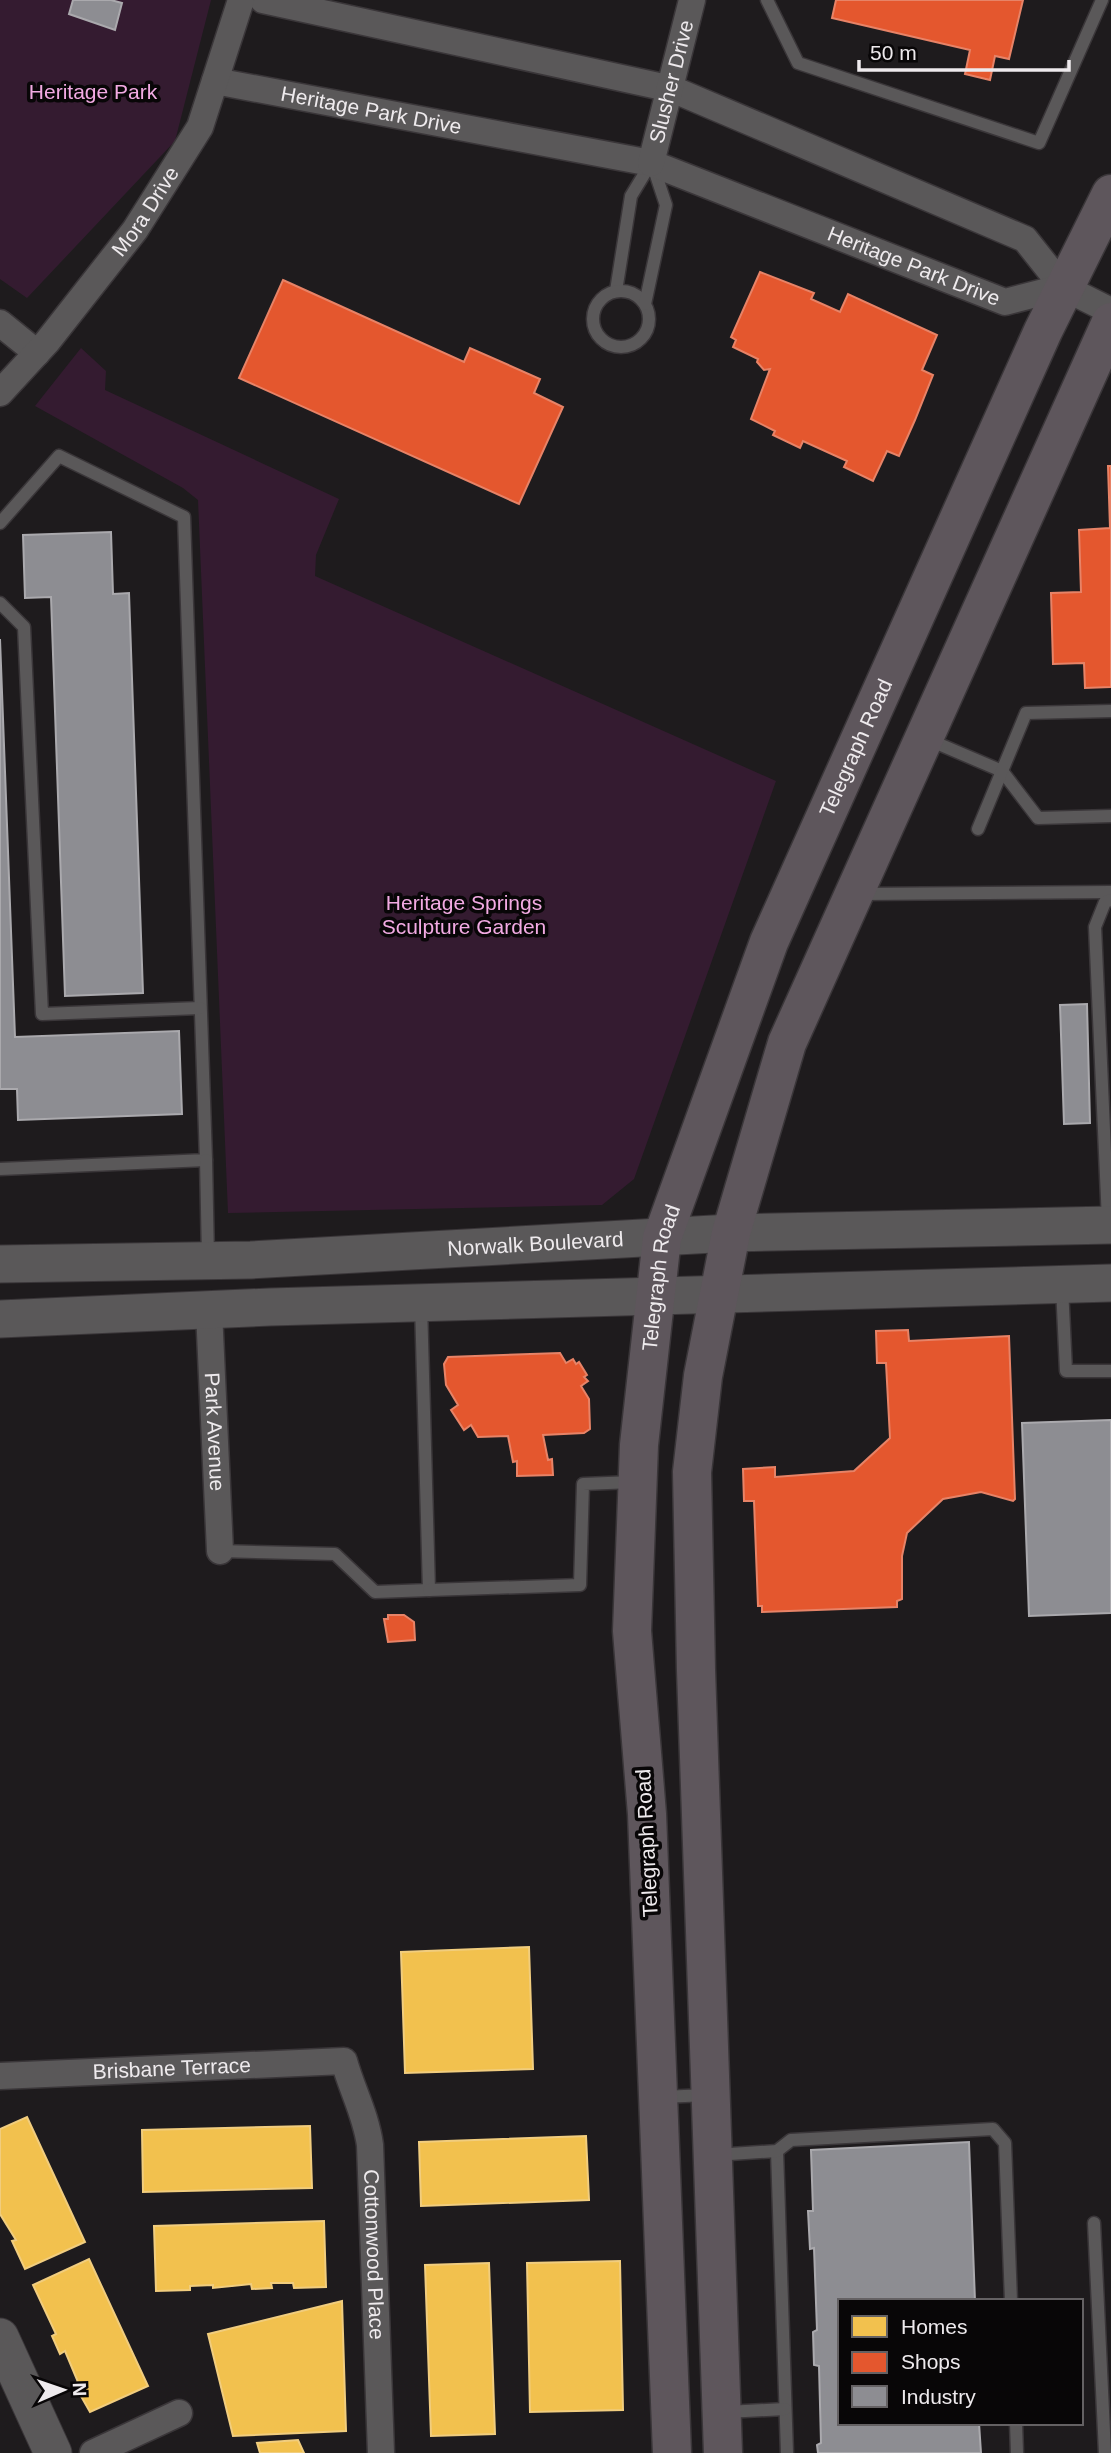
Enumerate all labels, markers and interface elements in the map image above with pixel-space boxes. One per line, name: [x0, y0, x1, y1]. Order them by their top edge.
street label: Slusher Drive: [644, 17, 698, 145]
scale bar: [859, 28, 1069, 72]
text: 50 m: [870, 41, 917, 64]
park label: Heritage Park: [29, 80, 158, 103]
street label: Heritage Park Drive: [279, 82, 464, 138]
street label: Mora Drive: [107, 162, 183, 261]
street label: Heritage Park Drive: [824, 222, 1004, 310]
street label: Telegraph Road: [815, 675, 896, 820]
park label: Heritage Springs Sculpture Garden: [382, 891, 546, 938]
street label: Telegraph Road: [638, 1201, 684, 1352]
street label: Norwalk Boulevard: [447, 1227, 624, 1260]
street label: Park Avenue: [201, 1372, 229, 1492]
street label: Telegraph Road: [631, 1768, 662, 1918]
street label: Brisbane Terrace: [92, 2053, 251, 2083]
street label: Cottonwood Place: [360, 2169, 389, 2340]
legend: [838, 2299, 1083, 2425]
text: Homes: [901, 2315, 968, 2338]
text: Shops: [901, 2350, 961, 2373]
north arrow: [28, 2355, 98, 2425]
text: N: [69, 2382, 90, 2397]
text: Industry: [901, 2385, 976, 2408]

